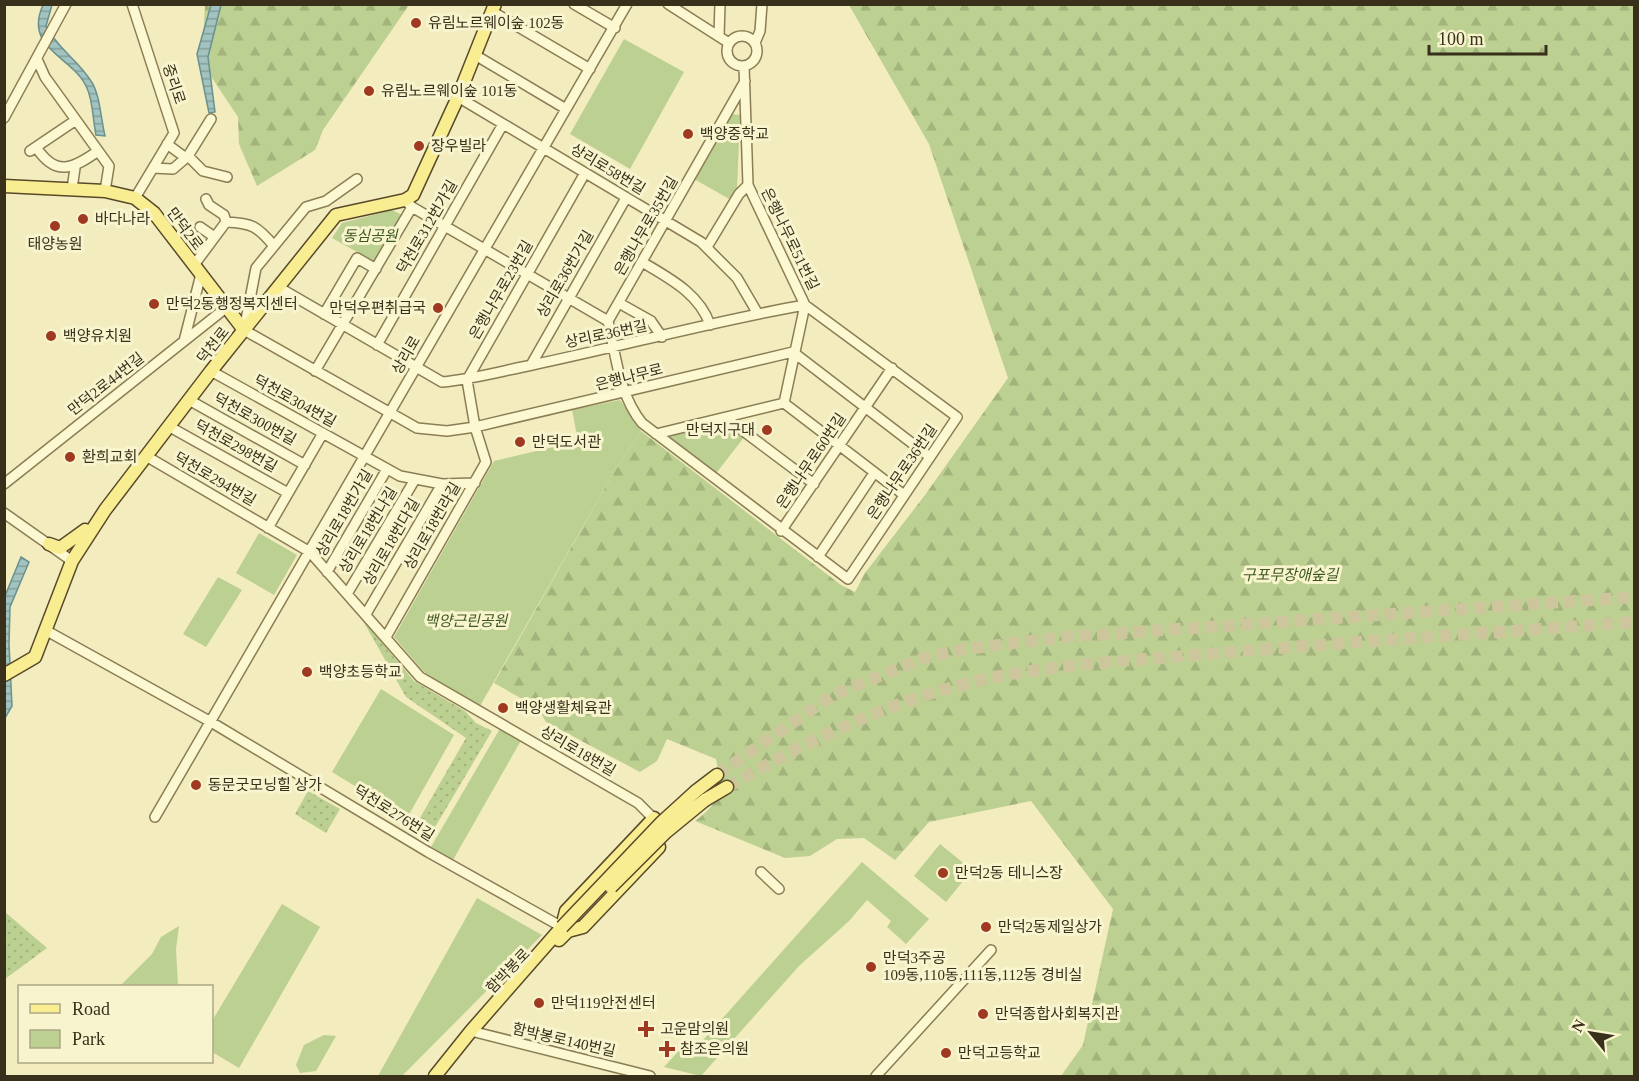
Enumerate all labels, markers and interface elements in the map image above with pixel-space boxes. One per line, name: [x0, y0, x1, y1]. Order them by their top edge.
place label: 유림노르웨이숲 102동: [428, 15, 565, 31]
marker: 유림노르웨이숲 102동: [409, 16, 423, 30]
scale bar: [1429, 18, 1546, 56]
text: 100 m: [1438, 29, 1484, 49]
street label: 중리로: [160, 62, 188, 106]
place label: 유림노르웨이숲 101동: [381, 83, 518, 99]
marker: 유림노르웨이숲 101동: [362, 84, 376, 98]
place label: 백양중학교: [700, 125, 769, 142]
marker: 백양중학교: [681, 127, 695, 141]
place label: 장우빌라: [431, 138, 486, 154]
marker: 장우빌라: [412, 139, 426, 153]
street label: 상리로58번길: [568, 141, 648, 197]
street label: 은행나무로35번길: [611, 174, 681, 278]
street label: 덕천로312번가길: [393, 177, 460, 277]
street label: 은행나무로51번길: [758, 185, 822, 293]
street label: 만덕2로: [164, 205, 206, 253]
place label: 바다나라: [95, 211, 150, 227]
marker: 바다나라: [76, 212, 90, 226]
marker: 태양농원: [48, 219, 62, 233]
park label: 동심공원: [342, 228, 399, 244]
street label: 상리로36번가길: [534, 228, 596, 320]
place label: 태양농원: [27, 236, 83, 252]
street label: 은행나무로23번길: [466, 238, 536, 342]
place label: 만덕2동행정복지센터: [166, 296, 298, 312]
marker: 만덕2동행정복지센터: [147, 297, 161, 311]
place label: 만덕우편취급국: [329, 299, 426, 316]
marker: 만덕우편취급국: [431, 301, 445, 315]
street label: 상리로36번길: [563, 317, 649, 351]
street label: 덕천로: [193, 323, 232, 366]
place label: 백양유치원: [63, 328, 132, 344]
marker: 백양유치원: [44, 329, 58, 343]
street label: 상리로: [389, 333, 423, 377]
street label: 만덕2로44번길: [65, 350, 147, 418]
street label: 은행나무로: [594, 361, 664, 393]
street label: 덕천로304번길: [251, 371, 339, 430]
street label: 덕천로300번길: [211, 389, 299, 448]
street label: 은행나무로60번길: [773, 410, 849, 512]
street label: 덕천로298번길: [192, 416, 280, 475]
street label: 은행나무로36번길: [864, 421, 940, 523]
place label: 만덕지구대: [686, 422, 755, 438]
marker: 만덕지구대: [760, 423, 774, 437]
place label: 만덕도서관: [532, 434, 601, 450]
marker: 만덕도서관: [513, 435, 527, 449]
place label: 환희교회: [82, 448, 137, 465]
street label: 덕천로294번길: [171, 448, 259, 509]
marker: 환희교회: [63, 450, 77, 464]
street label: 상리로18번가길: [313, 467, 375, 559]
street label: 상리로18번라길: [401, 480, 463, 572]
street label: 상리로18번나길: [336, 484, 400, 576]
street label: 상리로18번다길: [360, 496, 422, 588]
park label: 구포무장애숲길: [1242, 567, 1339, 583]
park label: 백양근린공원: [425, 613, 509, 629]
place label: 백양초등학교: [319, 663, 402, 680]
marker: 백양초등학교: [300, 665, 314, 679]
place label: 백양생활체육관: [515, 700, 612, 716]
marker: 백양생활체육관: [496, 701, 510, 715]
street label: 상리로18번길: [538, 723, 618, 779]
place label: 동문굿모닝힐 상가: [208, 777, 322, 793]
marker: 동문굿모닝힐 상가: [189, 778, 203, 792]
street label: 덕천로276번길: [351, 781, 438, 844]
place label: 만덕2동 테니스장: [955, 865, 1063, 881]
marker: 만덕2동 테니스장: [936, 866, 950, 880]
place label: 만덕2동제일상가: [998, 919, 1102, 935]
marker: 만덕2동제일상가: [979, 920, 993, 934]
street label: 함박봉로: [483, 946, 533, 996]
place label: 만덕3주공 109동,110동,111동,112동 경비실: [883, 950, 1082, 983]
marker: 만덕3주공 109동,110동,111동,112동 경비실: [864, 960, 878, 974]
legend: [18, 985, 213, 1063]
place label: 만덕119안전센터: [551, 995, 656, 1011]
marker: 만덕119안전센터: [532, 996, 546, 1010]
text: Road: [72, 999, 110, 1019]
north arrow: [1561, 1003, 1621, 1063]
place label: 만덕종합사회복지관: [995, 1006, 1119, 1022]
marker: 만덕종합사회복지관: [976, 1007, 990, 1021]
text: N: [1568, 1016, 1589, 1035]
street label: 함박봉로140번길: [511, 1020, 617, 1060]
marker: 고운맘의원: [637, 1020, 655, 1038]
place label: 고운맘의원: [660, 1021, 729, 1037]
text: Park: [72, 1029, 105, 1049]
marker: 참조은의원: [658, 1040, 676, 1058]
place label: 참조은의원: [680, 1041, 749, 1057]
place label: 만덕고등학교: [958, 1044, 1041, 1061]
marker: 만덕고등학교: [939, 1046, 953, 1060]

